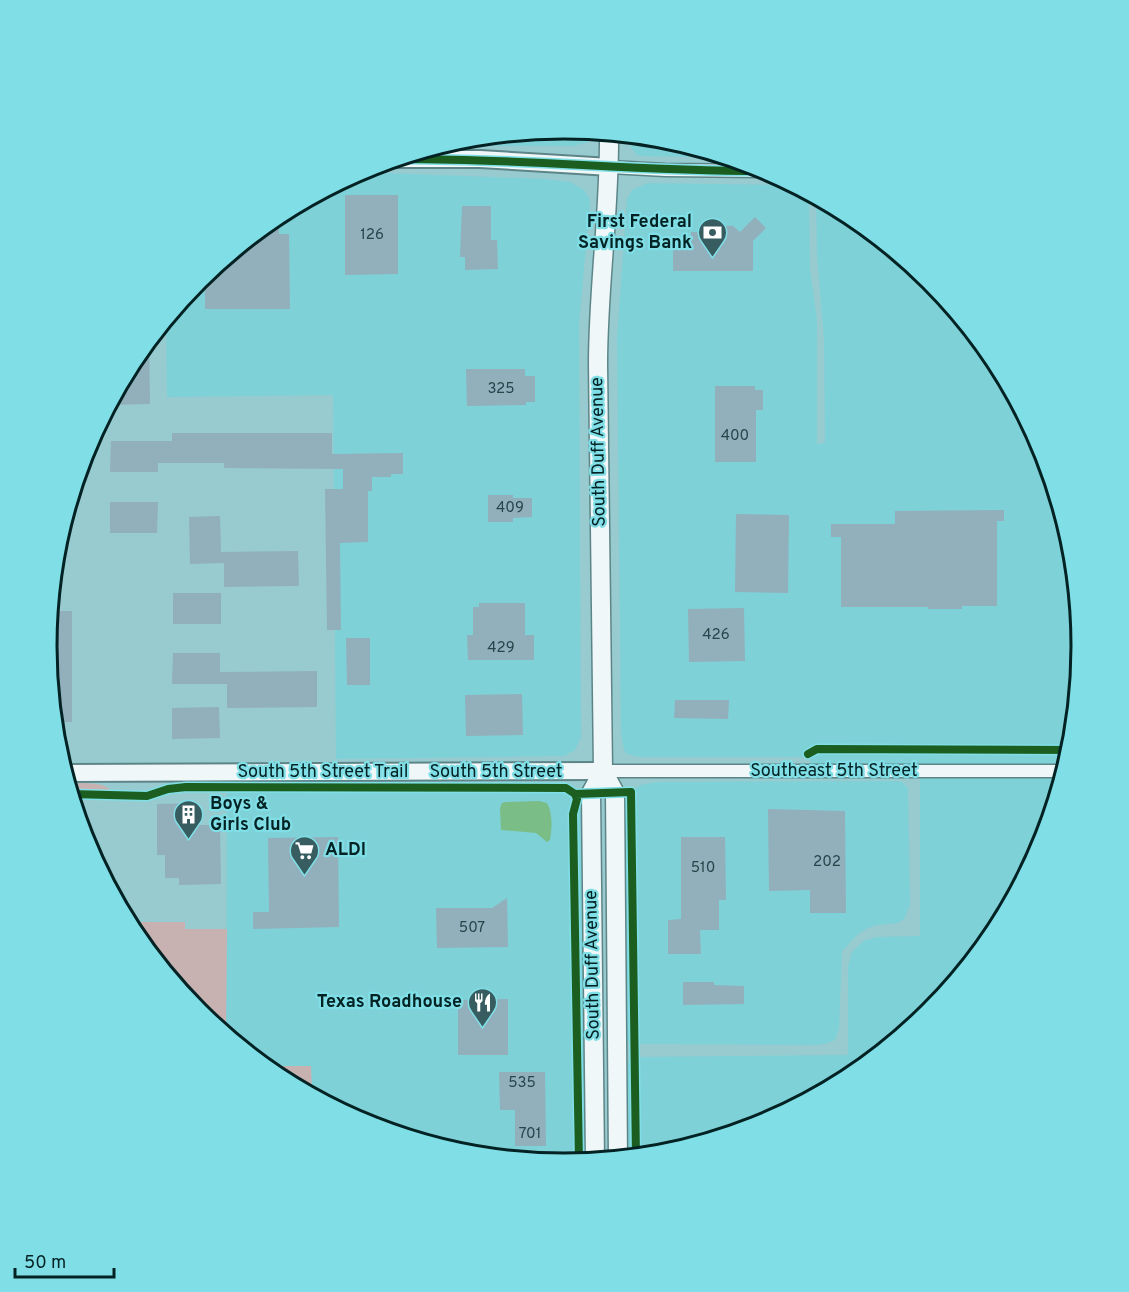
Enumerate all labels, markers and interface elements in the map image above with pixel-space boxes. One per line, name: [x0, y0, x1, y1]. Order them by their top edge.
place label: First Federal Savings Bank: [578, 211, 692, 255]
bank icon: First Federal Savings Bank: [697, 216, 729, 258]
house number: 126: [360, 226, 384, 245]
street label: South Duff Avenue: [586, 377, 612, 527]
house number: 325: [487, 380, 515, 399]
house number: 400: [721, 427, 749, 446]
house number: 409: [496, 499, 524, 518]
house number: 426: [702, 626, 730, 645]
house number: 429: [487, 639, 515, 658]
street label: Southeast 5th Street: [750, 760, 918, 783]
street label: South 5th Street Trail: [238, 761, 408, 784]
street label: South 5th Street: [430, 761, 563, 784]
place label: Boys & Girls Club: [210, 793, 291, 837]
building icon: Boys & Girls Club: [173, 798, 205, 840]
supermarket icon: ALDI: [288, 834, 320, 876]
place label: ALDI: [325, 839, 366, 862]
house number: 202: [813, 853, 841, 872]
house number: 510: [691, 859, 715, 878]
street label: South Duff Avenue: [580, 890, 606, 1040]
house number: 507: [459, 919, 485, 938]
restaurant icon: Texas Roadhouse: [467, 986, 499, 1028]
place label: Texas Roadhouse: [317, 991, 462, 1014]
house number: 535: [508, 1074, 536, 1093]
house number: 701: [519, 1125, 541, 1144]
scale bar: [15, 1241, 114, 1279]
text: 50 m: [24, 1252, 66, 1275]

